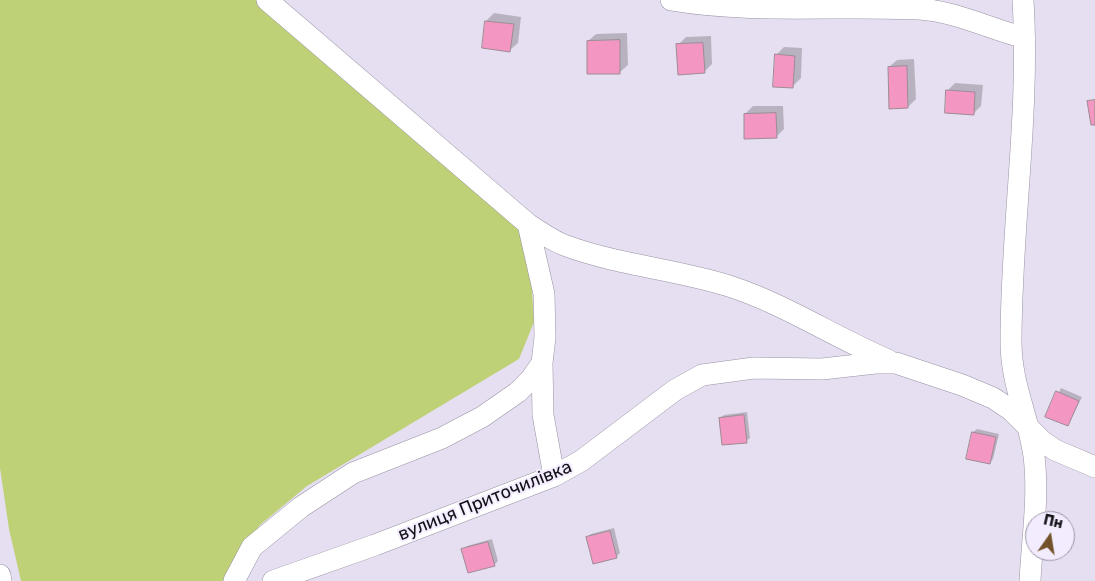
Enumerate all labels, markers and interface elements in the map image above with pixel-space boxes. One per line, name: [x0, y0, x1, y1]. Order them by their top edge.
street label: вулиця Приточилівка: [395, 456, 575, 546]
north arrow: [1025, 511, 1075, 561]
text: Пн: [1042, 511, 1065, 532]

